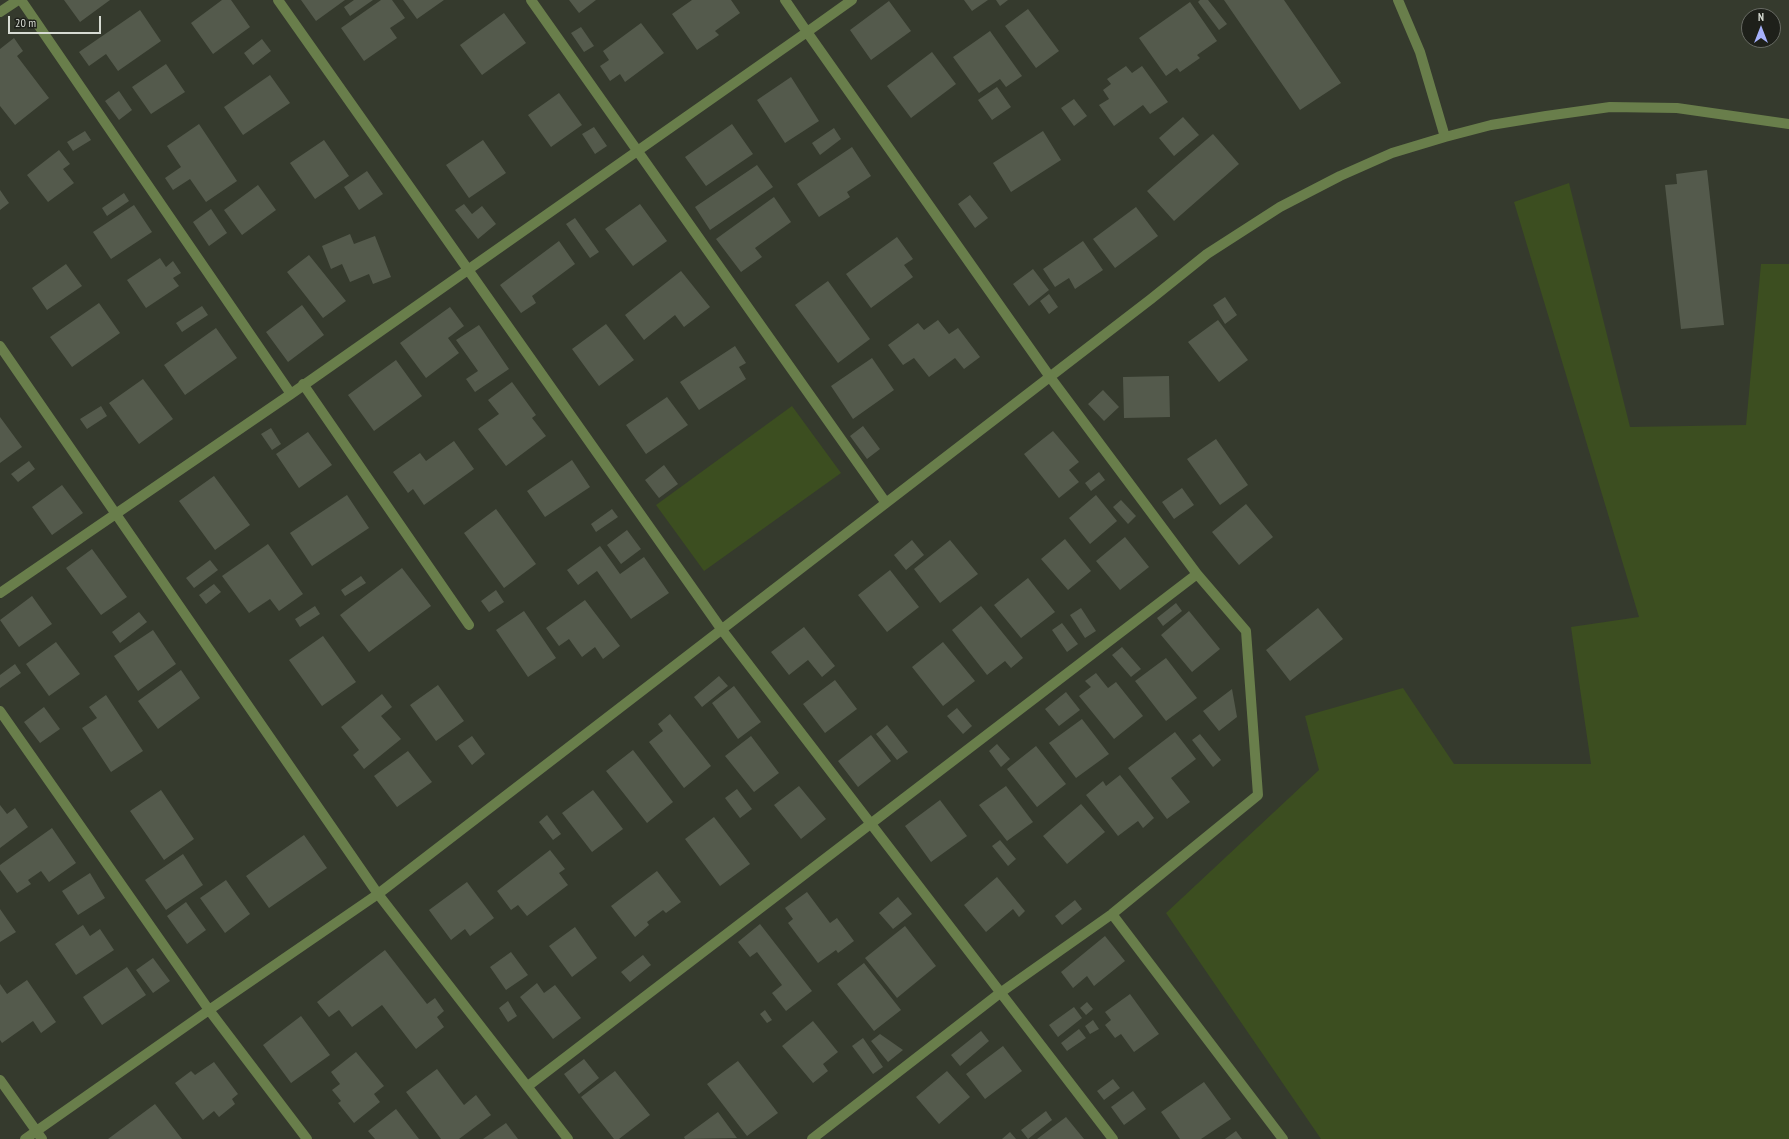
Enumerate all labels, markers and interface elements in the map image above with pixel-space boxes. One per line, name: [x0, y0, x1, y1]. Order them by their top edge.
scale bar: [10, 8, 103, 34]
north arrow: [1741, 8, 1781, 48]
text: N: [1758, 10, 1764, 24]
text: 20 m: [15, 15, 36, 30]

